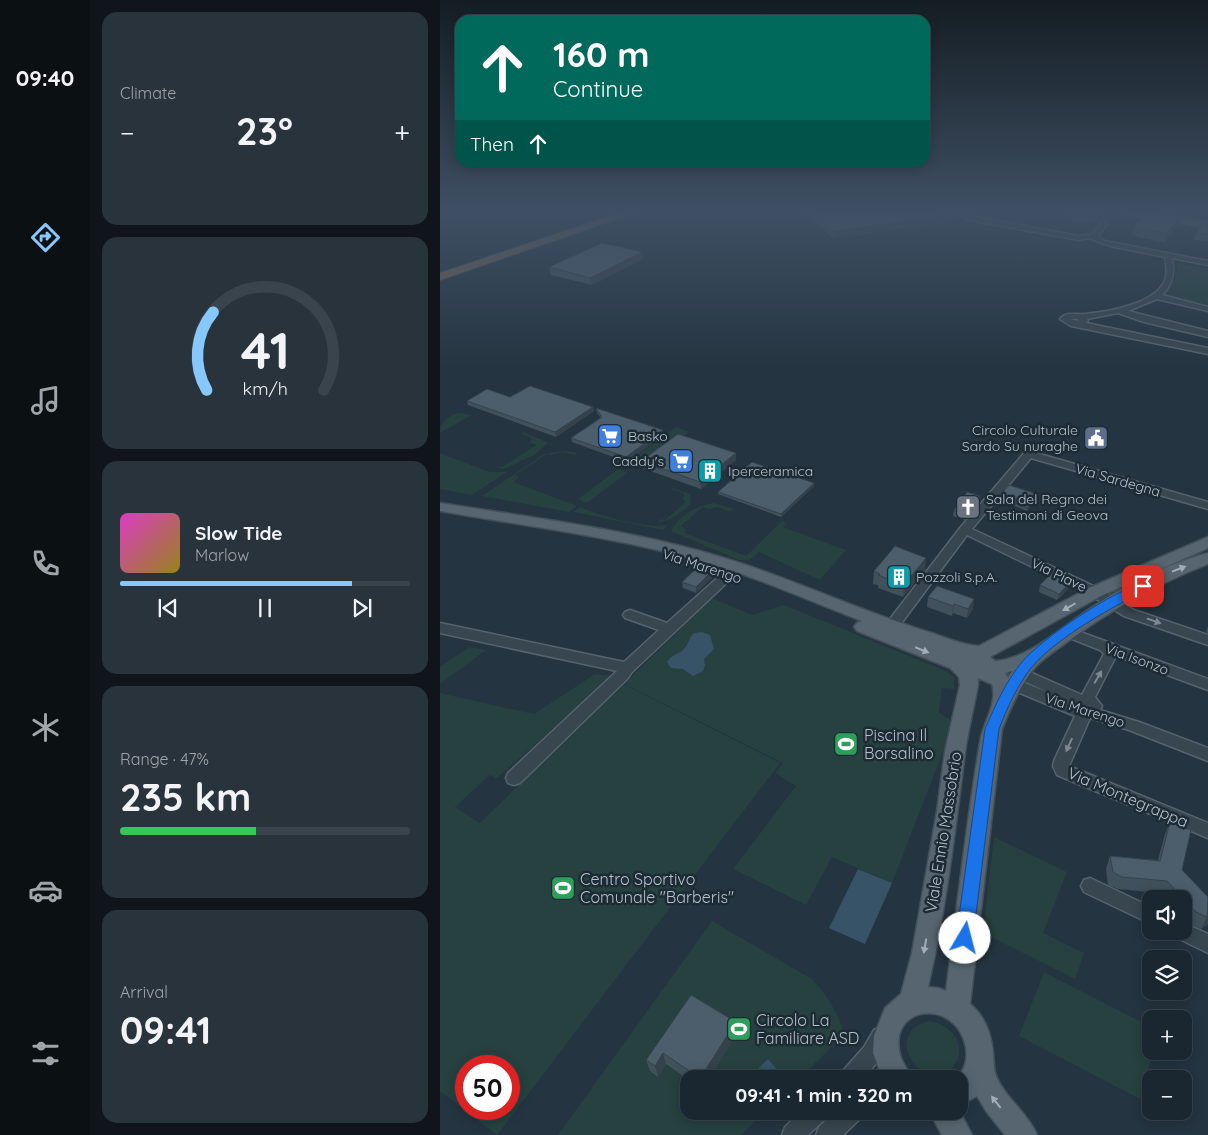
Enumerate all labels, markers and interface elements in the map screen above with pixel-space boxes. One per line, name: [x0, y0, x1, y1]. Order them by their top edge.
text: 160 m: [553, 32, 650, 76]
icon: ahead: [470, 35, 535, 100]
text: 09:40: [16, 64, 74, 92]
text: Continue: [553, 75, 643, 103]
text: Climate: [120, 83, 176, 103]
text: 23°: [236, 107, 293, 155]
text: −: [120, 115, 135, 150]
text: +: [394, 115, 410, 150]
icon: ahead: [524, 130, 552, 158]
text: Then: [470, 132, 514, 156]
icon: directions: [28, 220, 63, 255]
text: 41: [240, 317, 290, 382]
text: km/h: [242, 377, 288, 399]
icon: music: [28, 383, 63, 418]
place label: Circolo Culturale Sardo Su nuraghe: [962, 421, 1078, 455]
supermarket icon: Basko: [597, 423, 623, 449]
public building icon: Circolo Culturale Sardo Su nuraghe: [1083, 425, 1109, 451]
place label: Basko: [628, 427, 668, 445]
supermarket icon: Caddy's: [668, 448, 694, 474]
place label: Caddy's: [612, 452, 664, 470]
building icon: Iperceramica: [697, 458, 723, 484]
street label: Via Sardegna: [1073, 459, 1163, 501]
place label: Iperceramica: [728, 462, 813, 480]
place label: Sala del Regno dei Testimoni di Geova: [986, 490, 1108, 524]
church icon: Sala del Regno dei Testimoni di Geova: [955, 494, 981, 520]
text: Slow Tide: [195, 521, 283, 545]
text: Marlow: [195, 545, 249, 565]
street label: Via Marengo: [660, 545, 744, 587]
icon: phone: [28, 546, 63, 581]
street label: Via Piave: [1028, 554, 1090, 596]
building icon: Pozzoli S.p.A.: [886, 564, 912, 590]
pin: [1122, 565, 1164, 607]
one-way arrow: [1171, 565, 1186, 572]
place label: Pozzoli S.p.A.: [916, 568, 997, 586]
icon: arrive: [1129, 572, 1157, 600]
icon: previous: [154, 594, 182, 622]
icon: pause: [251, 594, 279, 622]
icon: next: [348, 594, 376, 622]
one-way arrow: [1062, 603, 1076, 612]
one-way arrow: [1147, 618, 1162, 626]
street label: Via Isonzo: [1103, 639, 1171, 679]
one-way arrow: [915, 647, 929, 655]
one-way arrow: [1093, 670, 1102, 684]
street label: Via Marengo: [1043, 689, 1127, 731]
icon: climate: [28, 710, 63, 745]
place label: Piscina Il Borsalino: [864, 725, 934, 763]
sports icon: Piscina Il Borsalino: [833, 731, 859, 757]
one-way arrow: [1065, 738, 1073, 752]
text: Range · 47%: [120, 749, 209, 769]
street label: Viale Ennio Massobrio: [920, 750, 966, 914]
street label: Via Montegrappa: [1065, 763, 1191, 831]
text: 235 km: [120, 773, 251, 821]
place label: Centro Sportivo Comunale "Barberis": [580, 869, 734, 907]
icon: car: [28, 873, 63, 908]
sports icon: Centro Sportivo Comunale "Barberis": [550, 875, 576, 901]
map controls: [1142, 890, 1192, 1120]
button: sound: [1142, 890, 1192, 940]
position arrow: [938, 911, 990, 963]
one-way arrow: [920, 938, 928, 954]
button: layers: [1142, 950, 1192, 1000]
text: Arrival: [120, 982, 168, 1002]
text: 09:41: [120, 1006, 211, 1054]
place label: Circolo La Familiare ASD: [756, 1010, 859, 1048]
button: +: [1142, 1010, 1192, 1060]
sports icon: Circolo La Familiare ASD: [726, 1016, 752, 1042]
icon: filters: [28, 1036, 63, 1071]
speed limit sign: 50: [455, 1055, 520, 1120]
button: −: [1142, 1070, 1192, 1120]
text: 09:41 · 1 min · 320 m: [736, 1083, 912, 1107]
one-way arrow: [990, 1095, 1001, 1108]

